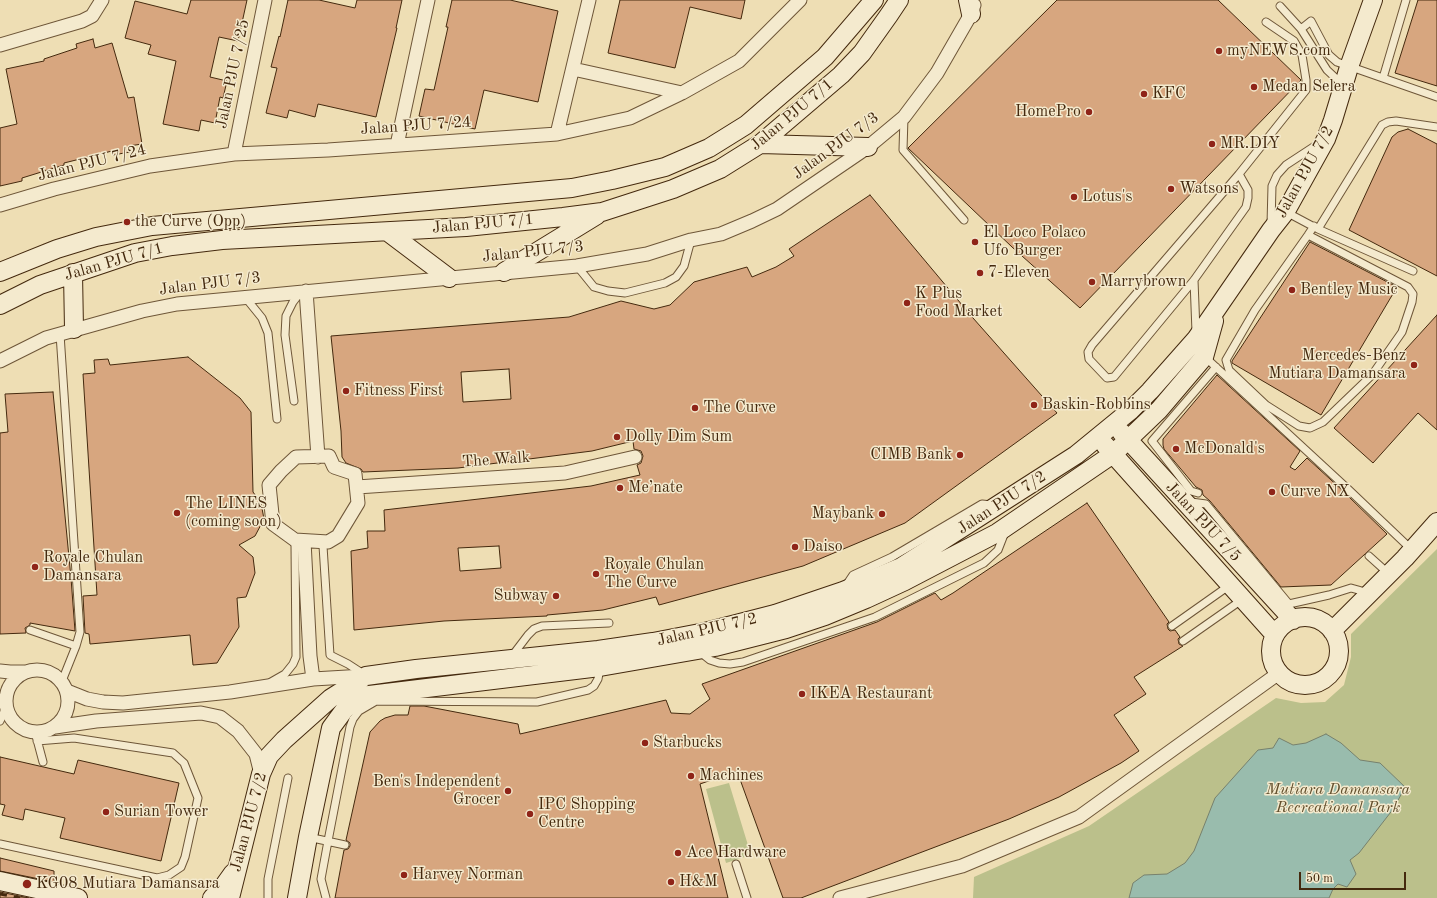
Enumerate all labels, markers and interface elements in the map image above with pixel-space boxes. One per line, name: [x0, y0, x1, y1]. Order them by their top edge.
street label: Jalan PJU 7/25: [212, 18, 254, 130]
place label: myNEWS.com: [1227, 41, 1331, 61]
marker: myNEWS.com: [1214, 46, 1224, 56]
street label: Jalan PJU 7/1: [747, 75, 837, 155]
place label: Medan Selera: [1262, 77, 1356, 97]
marker: Medan Selera: [1249, 82, 1259, 92]
place label: KFC: [1152, 84, 1186, 104]
marker: KFC: [1139, 89, 1149, 99]
place label: HomePro: [1015, 102, 1081, 122]
marker: HomePro: [1084, 107, 1094, 117]
street label: Jalan PJU 7/3: [789, 108, 883, 184]
street label: Jalan PJU 7/24: [360, 113, 472, 139]
street label: Jalan PJU 7/2: [1272, 123, 1338, 221]
place label: MR.DIY: [1220, 134, 1280, 154]
marker: MR.DIY: [1207, 139, 1217, 149]
street label: Jalan PJU 7/24: [36, 140, 148, 186]
place label: Watsons: [1179, 179, 1239, 199]
marker: Watsons: [1166, 184, 1176, 194]
place label: Lotus's: [1082, 187, 1133, 207]
marker: Lotus's: [1069, 192, 1079, 202]
street label: Jalan PJU 7/1: [431, 210, 535, 238]
place label: the Curve (Opp): [135, 212, 246, 232]
marker: the Curve (Opp): [122, 217, 132, 227]
place label: El Loco Polaco Ufo Burger: [983, 223, 1086, 261]
street label: Jalan PJU 7/3: [481, 237, 585, 267]
marker: El Loco Polaco Ufo Burger: [970, 237, 980, 247]
street label: Jalan PJU 7/1: [62, 239, 166, 285]
place label: 7-Eleven: [988, 263, 1050, 283]
street label: Jalan PJU 7/3: [158, 268, 262, 300]
marker: 7-Eleven: [975, 268, 985, 278]
place label: Marrybrown: [1100, 272, 1186, 292]
marker: Marrybrown: [1087, 277, 1097, 287]
place label: Bentley Music: [1300, 280, 1397, 300]
place label: K Plus Food Market: [915, 284, 1003, 322]
marker: Bentley Music: [1287, 285, 1297, 295]
marker: K Plus Food Market: [902, 298, 912, 308]
place label: Mercedes-Benz Mutiara Damansara: [1268, 346, 1406, 384]
marker: Mercedes-Benz Mutiara Damansara: [1409, 360, 1419, 370]
place label: Fitness First: [354, 381, 443, 401]
marker: Fitness First: [341, 386, 351, 396]
place label: Baskin-Robbins: [1042, 395, 1151, 415]
place label: The Curve: [703, 398, 776, 418]
marker: Baskin-Robbins: [1029, 400, 1039, 410]
marker: The Curve: [690, 403, 700, 413]
place label: Dolly Dim Sum: [625, 427, 732, 447]
marker: Dolly Dim Sum: [612, 432, 622, 442]
place label: McDonald's: [1184, 439, 1265, 459]
marker: McDonald's: [1171, 444, 1181, 454]
place label: CIMB Bank: [870, 445, 952, 465]
street label: The Walk: [461, 448, 531, 472]
marker: CIMB Bank: [955, 450, 965, 460]
street label: Jalan PJU 7/2: [954, 467, 1050, 539]
place label: Me’nate: [628, 478, 683, 498]
street label: Jalan PJU 7/5: [1161, 478, 1245, 566]
place label: Curve NX: [1280, 482, 1350, 502]
marker: Me’nate: [615, 483, 625, 493]
marker: Curve NX: [1267, 487, 1277, 497]
place label: The LINES (coming soon): [185, 494, 282, 532]
place label: Maybank: [811, 504, 874, 524]
marker: The LINES (coming soon): [172, 508, 182, 518]
marker: Maybank: [877, 509, 887, 519]
place label: Daiso: [803, 537, 843, 557]
marker: Daiso: [790, 542, 800, 552]
place label: Royale Chulan Damansara: [43, 548, 143, 586]
place label: Royale Chulan The Curve: [604, 555, 704, 593]
marker: Royale Chulan Damansara: [30, 562, 40, 572]
marker: Royale Chulan The Curve: [591, 569, 601, 579]
place label: Subway: [494, 586, 548, 606]
marker: Subway: [551, 591, 561, 601]
street label: Jalan PJU 7/2: [655, 609, 759, 651]
place label: IKEA Restaurant: [810, 684, 933, 704]
marker: IKEA Restaurant: [797, 689, 807, 699]
place label: Starbucks: [653, 733, 722, 753]
marker: Starbucks: [640, 738, 650, 748]
place label: Machines: [699, 766, 763, 786]
street label: Jalan PJU 7/2: [227, 770, 271, 874]
marker: Machines: [686, 771, 696, 781]
place label: Ben's Independent Grocer: [373, 772, 500, 810]
park label: Mutiara Damansara Recreational Park: [1266, 780, 1410, 818]
marker: Ben's Independent Grocer: [503, 786, 513, 796]
place label: IPC Shopping Centre: [538, 795, 635, 833]
place label: Surian Tower: [114, 802, 208, 822]
marker: Surian Tower: [101, 807, 111, 817]
marker: IPC Shopping Centre: [525, 809, 535, 819]
place label: Ace Hardware: [686, 843, 786, 863]
marker: Ace Hardware: [673, 848, 683, 858]
scale bar: [1301, 864, 1408, 890]
place label: Harvey Norman: [412, 865, 523, 885]
marker: Harvey Norman: [399, 870, 409, 880]
place label: H&M: [679, 872, 718, 892]
text: 50 m: [1306, 873, 1333, 885]
place label: KG08 Mutiara Damansara: [36, 874, 220, 894]
marker: H&M: [666, 877, 676, 887]
marker: KG08 Mutiara Damansara: [21, 878, 33, 890]

